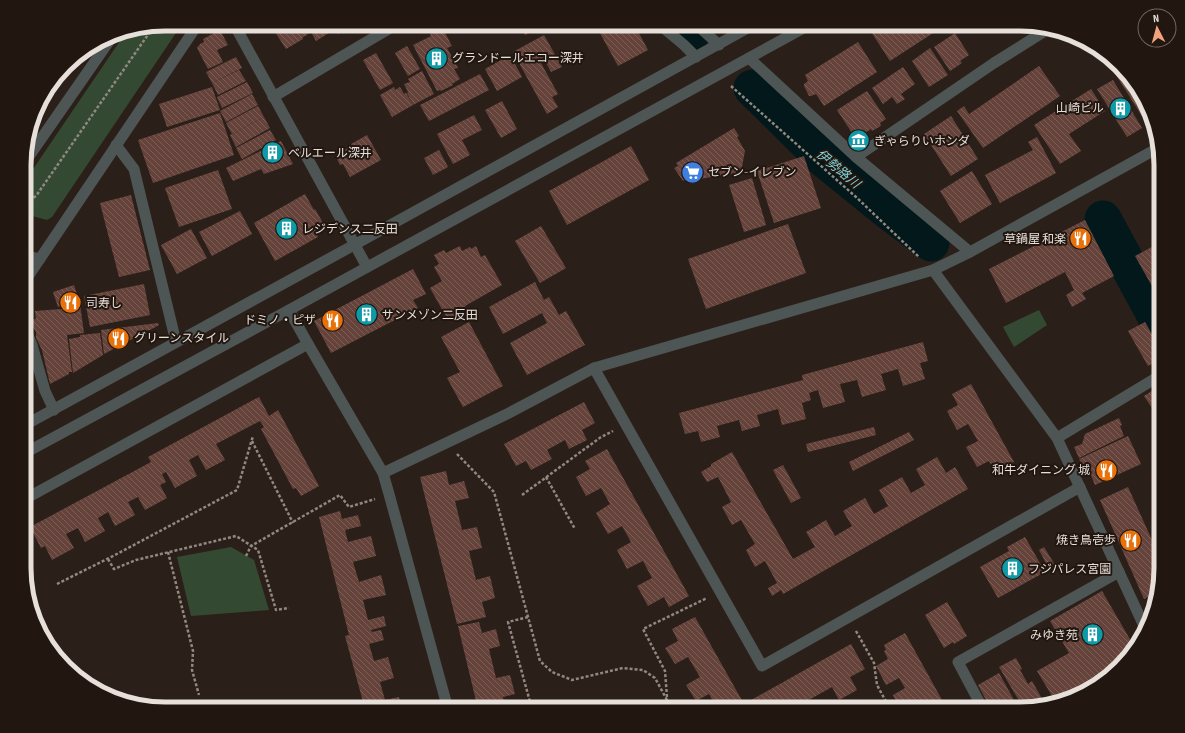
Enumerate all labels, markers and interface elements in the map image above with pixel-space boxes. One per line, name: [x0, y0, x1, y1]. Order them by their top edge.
north arrow: [1137, 8, 1177, 48]
text: N: [1152, 12, 1160, 25]
building icon: グランドールエコー深井: [423, 45, 449, 71]
place label: グランドールエコー深井: [452, 51, 584, 66]
building icon: 山崎ビル: [1107, 95, 1133, 121]
place label: 山崎ビル: [1056, 101, 1104, 116]
museum icon: ぎゃらりいホンダ: [845, 128, 871, 154]
place label: ぎゃらりいホンダ: [874, 134, 970, 149]
building icon: ベルエール深井: [259, 140, 285, 166]
place label: ベルエール深井: [288, 146, 372, 161]
water label: 伊勢路川: [813, 146, 865, 193]
supermarket icon: セブン-イレブン: [680, 159, 706, 185]
place label: セブン-イレブン: [708, 165, 796, 180]
building icon: レジデンス二反田: [273, 216, 299, 242]
place label: レジデンス二反田: [302, 222, 398, 237]
restaurant icon: 草鍋屋 和楽: [1068, 226, 1094, 252]
place label: 草鍋屋 和楽: [1004, 232, 1066, 247]
restaurant icon: 司寿し: [58, 290, 84, 316]
place label: 司寿し: [86, 296, 122, 311]
building icon: サンメゾン二反田: [353, 302, 379, 328]
restaurant icon: ドミノ・ピザ: [319, 307, 345, 333]
place label: サンメゾン二反田: [382, 308, 478, 323]
place label: ドミノ・ピザ: [244, 313, 316, 328]
restaurant icon: グリーンスタイル: [106, 325, 132, 351]
place label: グリーンスタイル: [134, 331, 229, 346]
restaurant icon: 和牛ダイニング 城: [1093, 457, 1119, 483]
place label: 和牛ダイニング 城: [992, 463, 1090, 478]
restaurant icon: 焼き鳥壱歩: [1118, 527, 1144, 553]
place label: 焼き鳥壱歩: [1056, 533, 1116, 548]
building icon: フジパレス宮園: [1000, 556, 1026, 582]
place label: フジパレス宮園: [1028, 562, 1111, 577]
building icon: みゆき苑: [1080, 622, 1106, 648]
place label: みゆき苑: [1030, 628, 1078, 643]

